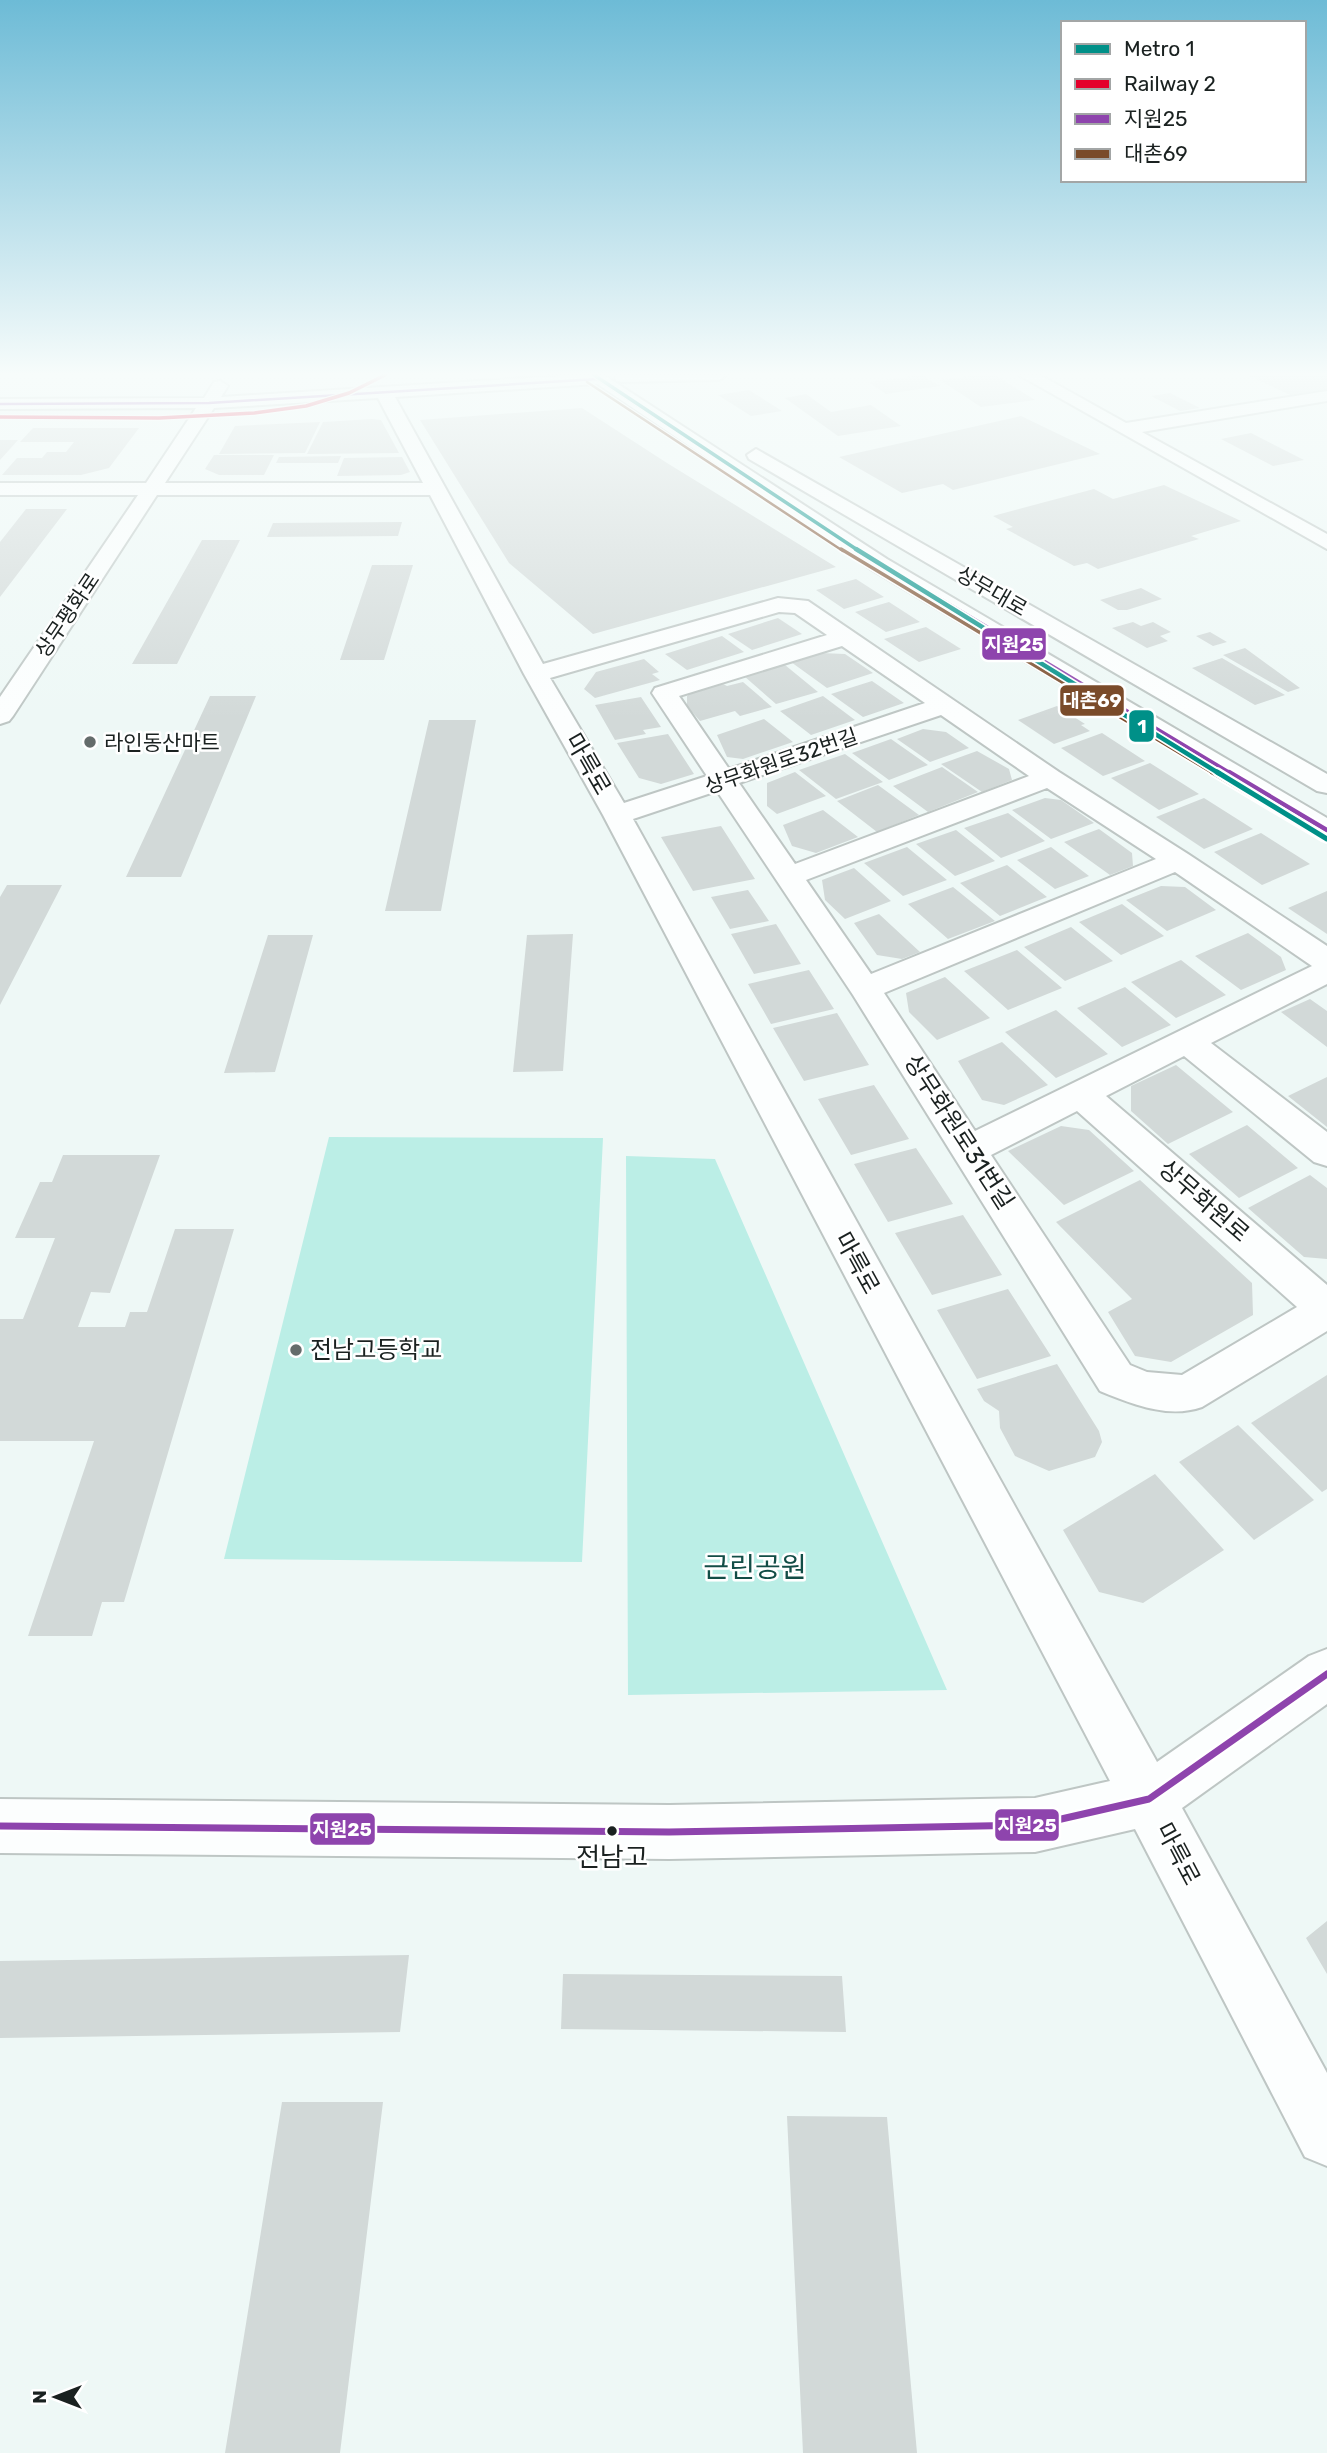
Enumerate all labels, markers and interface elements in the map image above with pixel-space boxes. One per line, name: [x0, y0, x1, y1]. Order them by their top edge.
legend: [1061, 21, 1306, 182]
text: Metro 1: [1124, 36, 1195, 61]
text: Railway 2: [1124, 71, 1216, 96]
text: 지원25: [1124, 106, 1187, 131]
text: 대촌69: [1124, 141, 1188, 166]
street label: 상무대로: [952, 561, 1032, 621]
street label: 상무평화로: [30, 568, 104, 662]
line badge: 지원25: [981, 627, 1047, 661]
text: 지원25: [984, 633, 1044, 656]
line badge: 대촌69: [1059, 684, 1125, 717]
text: 대촌69: [1062, 689, 1122, 712]
line badge: 1: [1128, 709, 1155, 743]
text: 1: [1137, 715, 1147, 738]
street label: 상무화원로32번길: [701, 723, 861, 799]
street label: 마륵로: [559, 728, 617, 800]
place label: 라인동산마트: [104, 730, 220, 755]
marker: 라인동산마트: [82, 734, 98, 750]
street label: 상무화원로31번길: [899, 1049, 1019, 1215]
street label: 상무화원로: [1153, 1154, 1255, 1248]
street label: 마륵로: [829, 1227, 885, 1299]
place label: 전남고등학교: [310, 1336, 442, 1364]
marker: 전남고등학교: [288, 1342, 304, 1358]
park label: 근린공원: [703, 1551, 807, 1584]
line badge: 지원25: [994, 1808, 1060, 1842]
line badge: 지원25: [309, 1812, 376, 1846]
text: 지원25: [997, 1814, 1057, 1837]
text: 지원25: [312, 1818, 372, 1841]
street label: 마륵로: [1150, 1818, 1206, 1890]
marker: 전남고: [605, 1824, 619, 1838]
place label: 전남고: [576, 1842, 648, 1873]
north arrow: [21, 2362, 91, 2432]
text: N: [28, 2390, 51, 2404]

